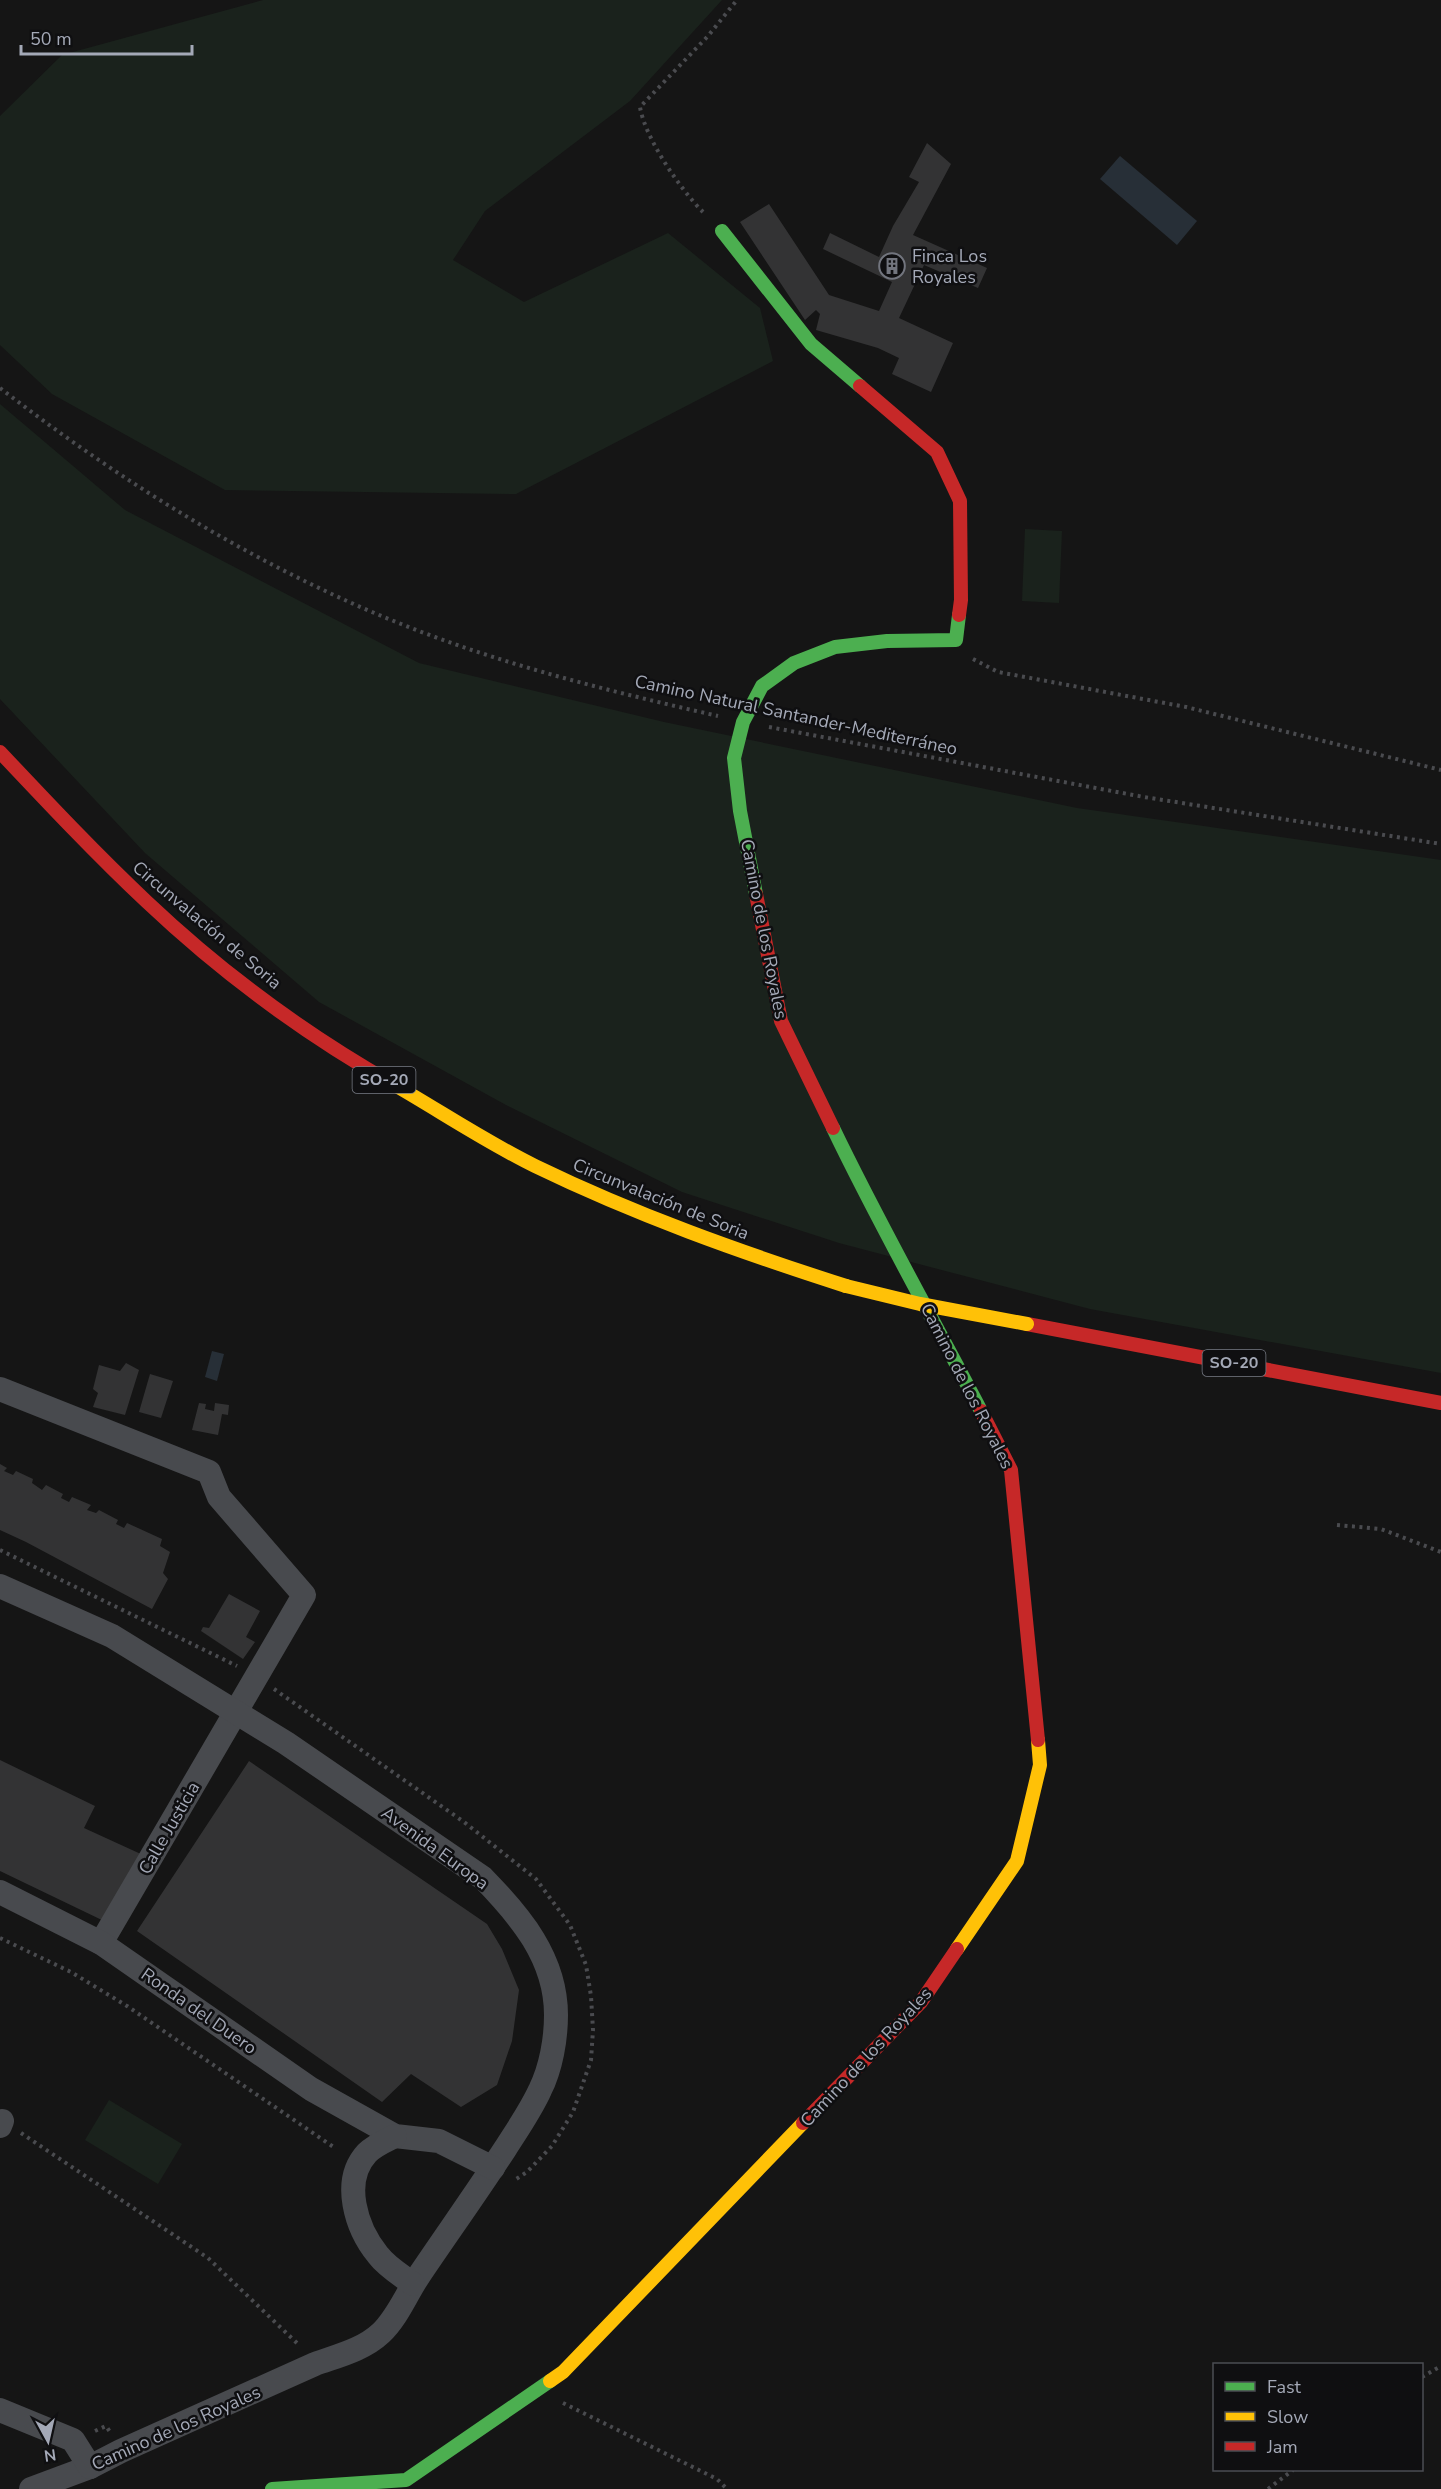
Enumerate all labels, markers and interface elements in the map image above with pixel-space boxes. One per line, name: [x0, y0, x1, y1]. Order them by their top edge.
scale bar: [21, 18, 192, 56]
text: 50 m: [30, 27, 72, 51]
place label: Finca Los Royales: [912, 244, 987, 289]
building icon: Finca Los Royales: [877, 251, 907, 281]
street label: Camino Natural Santander-Mediterráneo: [633, 669, 959, 761]
street label: Camino de los Royales: [735, 837, 793, 1021]
street label: Circunvalación de Soria: [127, 855, 287, 995]
road number: SO-20: [352, 1067, 416, 1093]
street label: Circunvalación de Soria: [569, 1153, 753, 1245]
street label: Camino de los Royales: [915, 1299, 1019, 1473]
road number: SO-20: [1202, 1350, 1266, 1376]
street label: Calle Justicia: [133, 1777, 205, 1879]
street label: Avenida Europa: [376, 1801, 494, 1895]
street label: Ronda del Duero: [136, 1962, 262, 2060]
street label: Camino de los Royales: [795, 1982, 937, 2132]
legend: [1213, 2363, 1423, 2471]
text: Fast: [1267, 2375, 1302, 2399]
street label: Camino de los Royales: [88, 2380, 264, 2476]
text: Slow: [1267, 2405, 1308, 2429]
north arrow: [18, 2411, 78, 2471]
text: Jam: [1266, 2435, 1298, 2459]
text: N: [42, 2443, 57, 2467]

